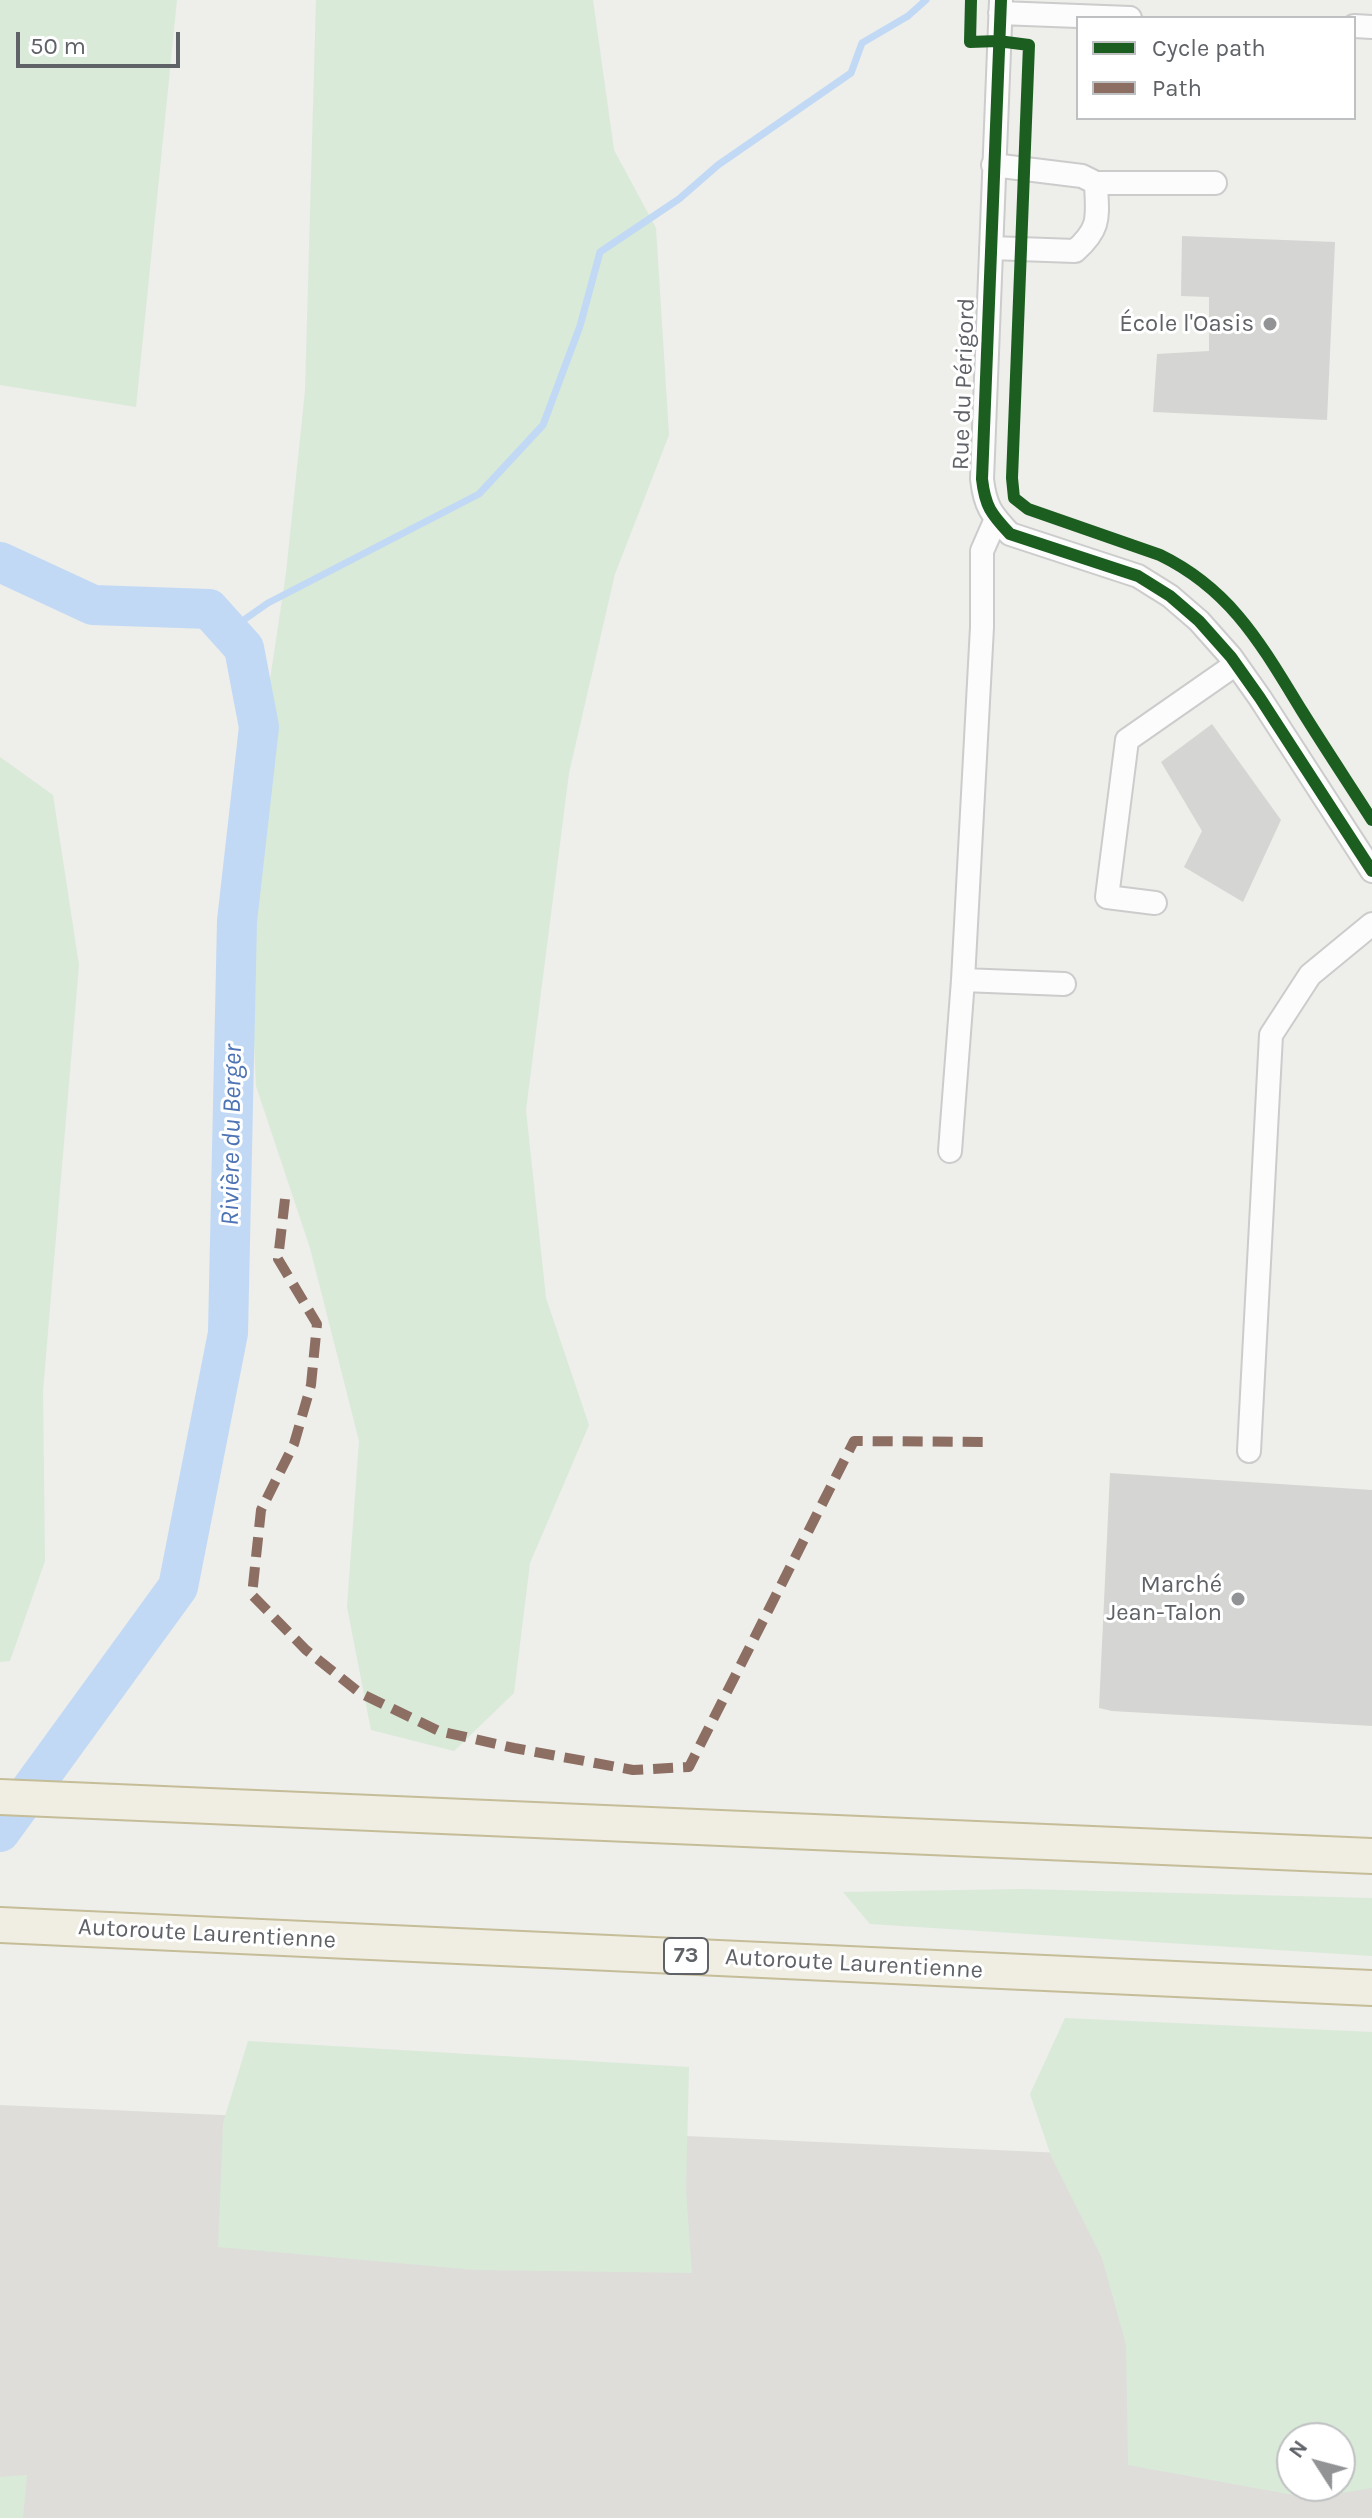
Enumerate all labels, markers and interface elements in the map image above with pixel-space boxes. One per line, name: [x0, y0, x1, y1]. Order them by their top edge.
scale bar: [20, 16, 184, 66]
legend: [1076, 16, 1356, 120]
text: 50 m: [30, 32, 86, 60]
text: Cycle path: [1152, 34, 1266, 62]
text: Path: [1152, 74, 1202, 102]
street label: Rue du Périgord: [947, 297, 981, 471]
place label: École l'Oasis: [1119, 310, 1254, 338]
marker: École l'Oasis: [1261, 315, 1279, 333]
water label: Rivière du Berger: [215, 1044, 249, 1226]
place label: Marché Jean-Talon: [1106, 1571, 1222, 1627]
marker: Marché Jean-Talon: [1229, 1590, 1247, 1608]
street label: Autoroute Laurentienne: [77, 1913, 337, 1955]
road number: 73: [664, 1938, 708, 1974]
street label: Autoroute Laurentienne: [724, 1943, 984, 1985]
north arrow: [1276, 2422, 1356, 2502]
text: N: [1283, 2435, 1313, 2463]

